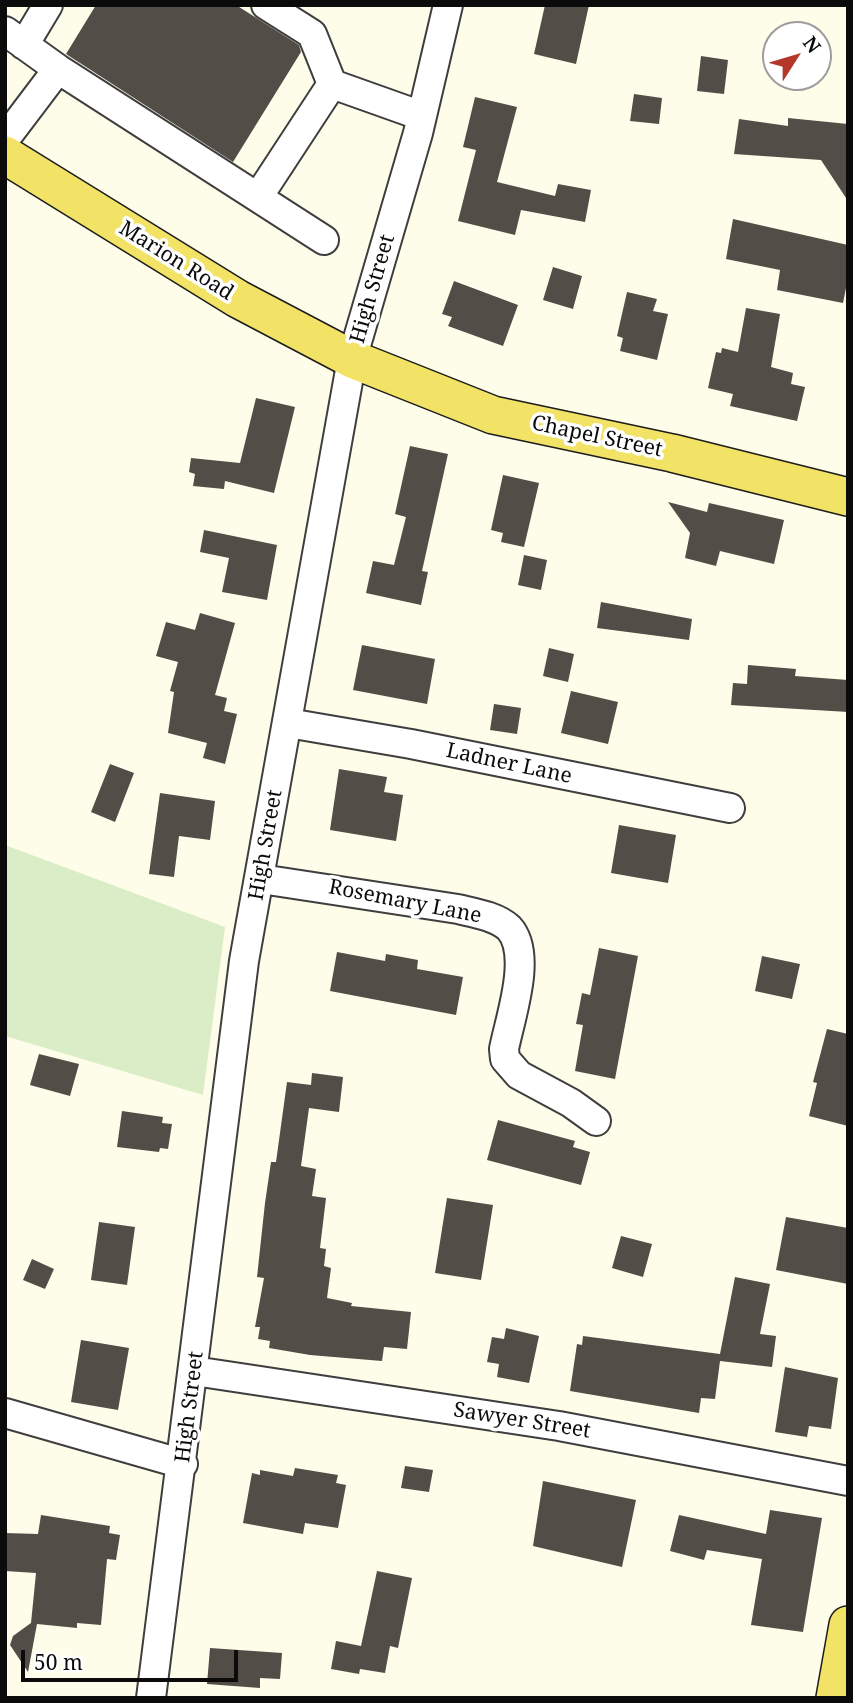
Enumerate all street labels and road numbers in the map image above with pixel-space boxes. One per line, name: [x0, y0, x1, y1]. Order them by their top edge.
street label: Marion Road: [114, 216, 238, 306]
street label: High Street: [345, 232, 401, 346]
street label: Chapel Street: [529, 411, 665, 463]
street label: Ladner Lane: [444, 738, 574, 790]
street label: High Street: [244, 788, 288, 902]
street label: Rosemary Lane: [326, 875, 484, 929]
street label: High Street: [171, 1350, 209, 1464]
street label: Sawyer Street: [452, 1398, 592, 1444]

